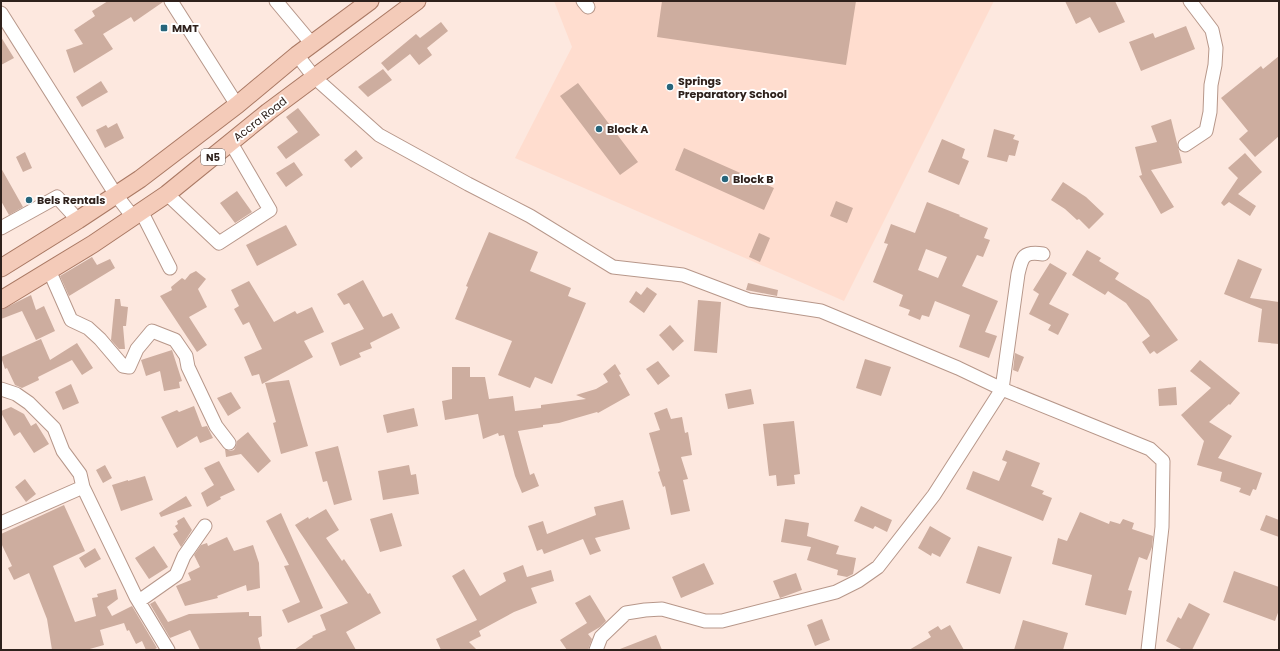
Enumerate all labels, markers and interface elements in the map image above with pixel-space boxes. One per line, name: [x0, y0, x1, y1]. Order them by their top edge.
place label: MMT: [172, 20, 199, 36]
marker: MMT: [159, 23, 169, 33]
place label: Springs Preparatory School: [678, 73, 787, 102]
marker: Springs Preparatory School: [665, 82, 675, 92]
street label: Accra Road: [230, 93, 290, 145]
place label: Block A: [607, 121, 648, 137]
marker: Block A: [594, 124, 604, 134]
road number: N5: [201, 149, 225, 165]
place label: Block B: [733, 171, 774, 187]
marker: Block B: [720, 174, 730, 184]
place label: Bels Rentals: [37, 192, 105, 208]
marker: Bels Rentals: [24, 195, 34, 205]

